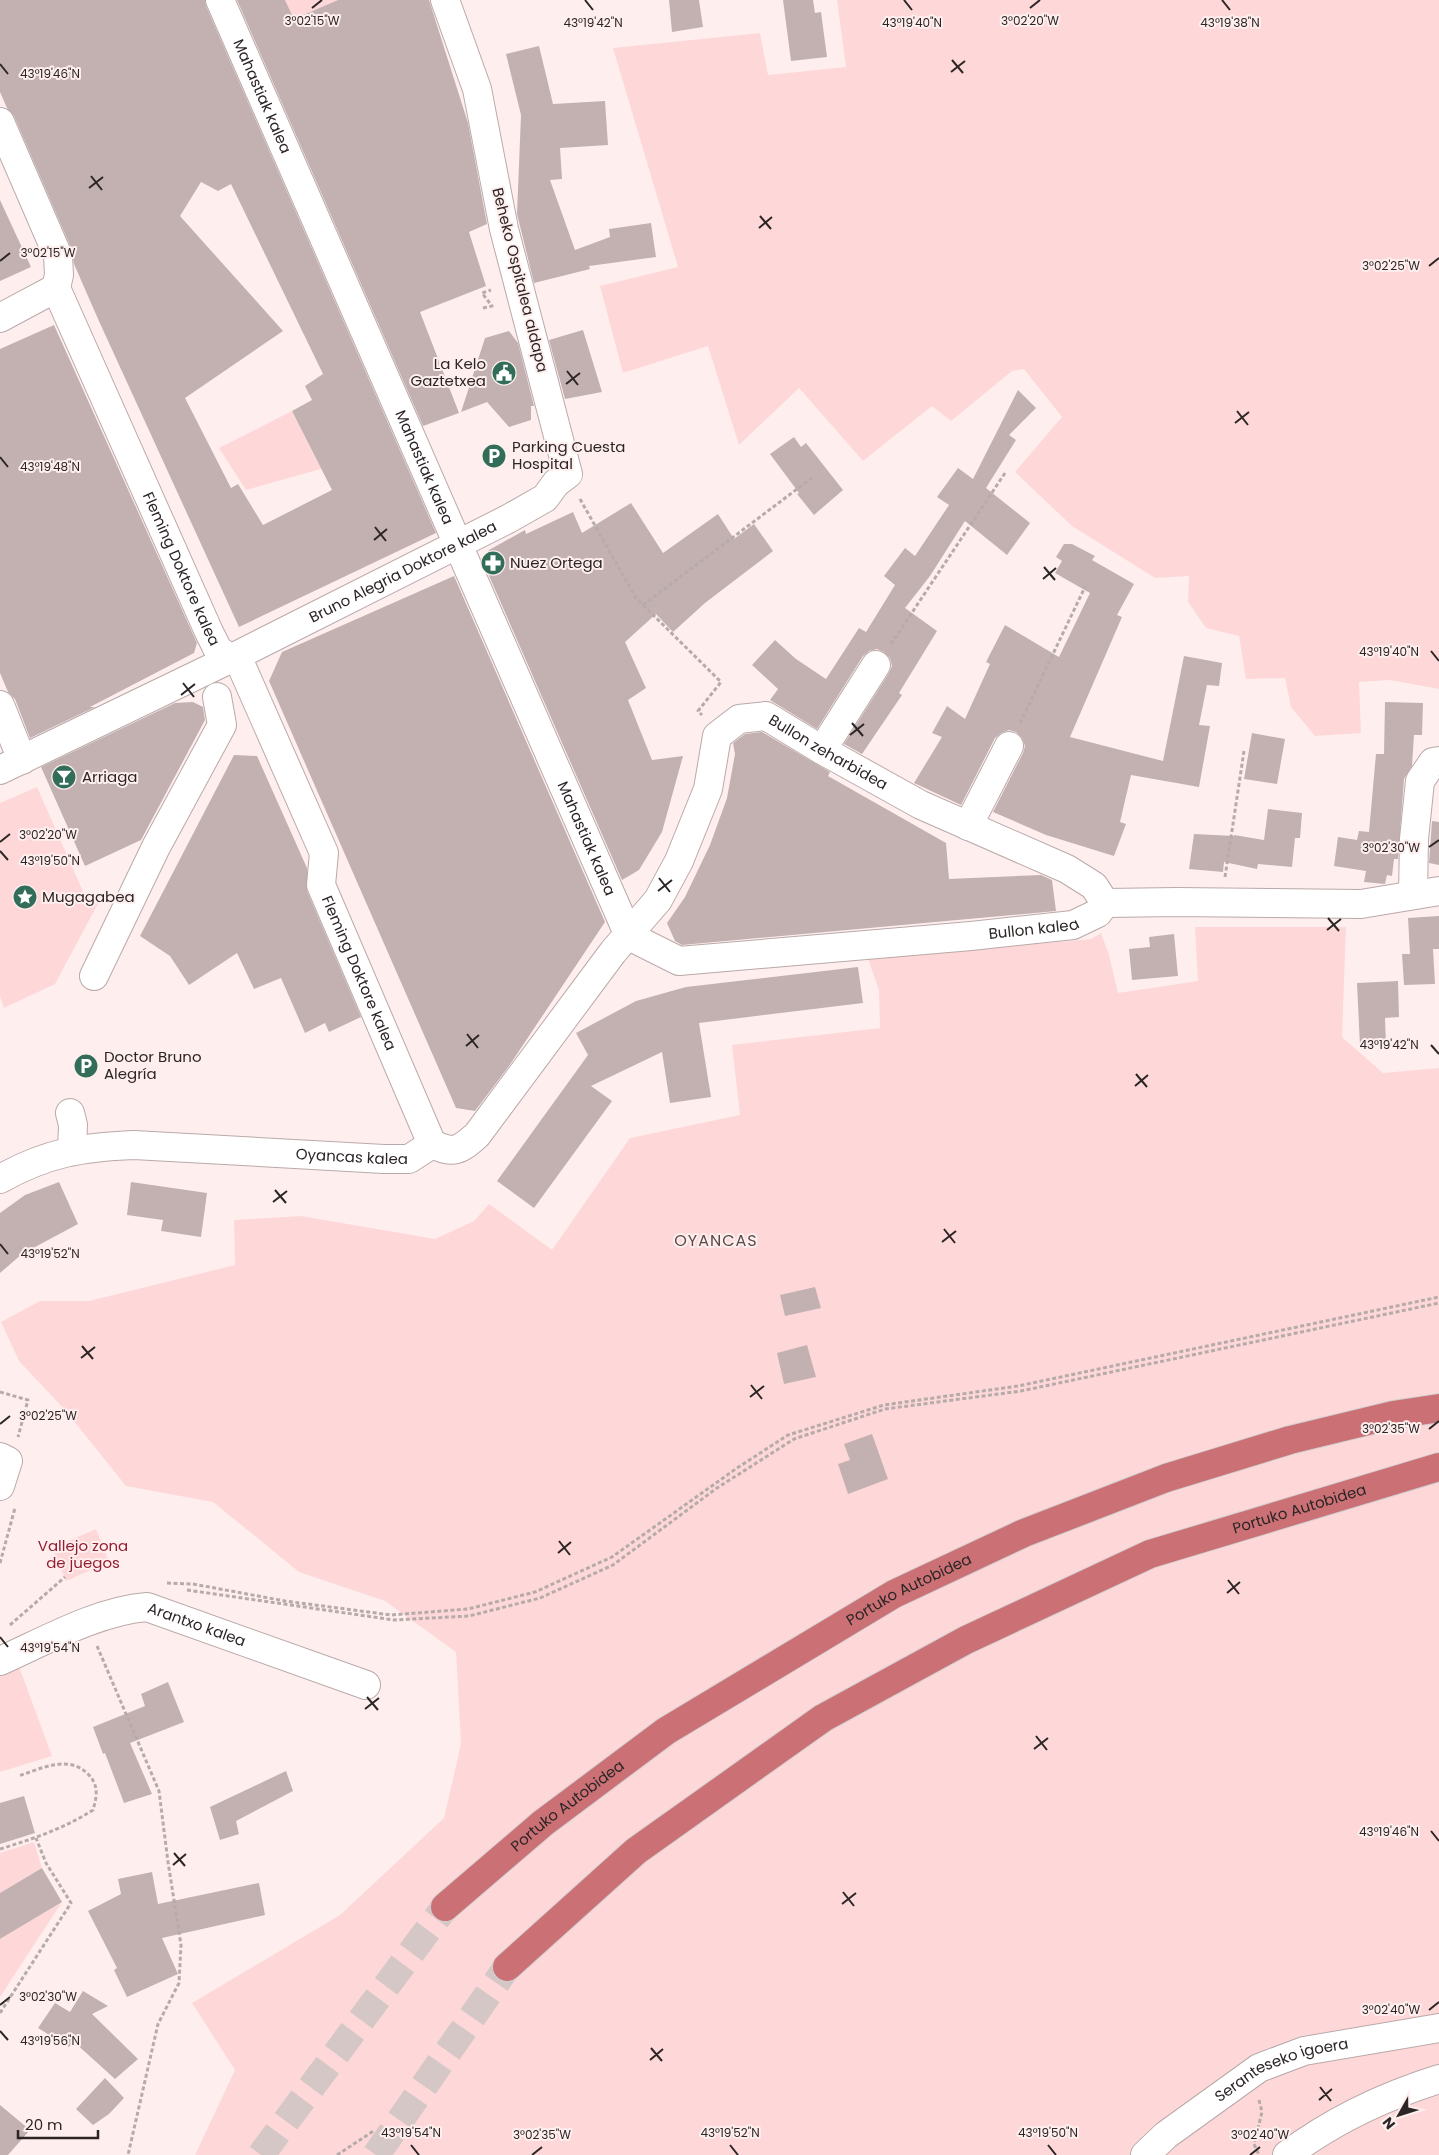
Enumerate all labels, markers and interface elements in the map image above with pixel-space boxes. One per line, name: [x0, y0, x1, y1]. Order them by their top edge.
text: 3°02'15"W: [285, 12, 340, 29]
text: 3°02'20"W: [1001, 12, 1059, 29]
text: 43°19'42"N: [563, 14, 623, 31]
text: 43°19'40"N: [882, 14, 942, 31]
text: 43°19'38"N: [1200, 14, 1260, 31]
street label: Mahastiak kalea: [228, 36, 297, 156]
text: 43°19'46"N: [20, 65, 80, 82]
street label: Beheko Ospitalea aldapa: [487, 185, 554, 374]
text: 3°02'15"W: [21, 244, 76, 261]
text: 3°02'25"W: [1362, 257, 1420, 274]
place label: La Kelo Gaztetxea: [411, 353, 486, 391]
public building icon: La Kelo Gaztetxea: [491, 360, 517, 386]
street label: Mahastiak kalea: [390, 407, 459, 528]
place label: Parking Cuesta Hospital: [512, 436, 626, 474]
parking icon: Parking Cuesta Hospital: [481, 443, 507, 469]
text: 43°19'48"N: [20, 458, 80, 475]
street label: Fleming Doktore kalea: [138, 489, 225, 649]
street label: Bruno Alegria Doktore kalea: [305, 515, 500, 627]
pharmacy icon: Nuez Ortega: [480, 550, 506, 576]
place label: Nuez Ortega: [510, 552, 603, 573]
text: 43°19'40"N: [1359, 643, 1419, 660]
street label: Bullon zeharbidea: [765, 709, 892, 795]
bar icon: Arriaga: [51, 764, 77, 790]
place label: Arriaga: [82, 766, 137, 787]
street label: Mahastiak kalea: [553, 778, 621, 899]
text: 3°02'20"W: [19, 826, 77, 843]
text: 3°02'30"W: [1362, 839, 1420, 856]
text: 43°19'50"N: [20, 852, 80, 869]
place icon: Mugagabea: [12, 884, 38, 910]
place label: Mugagabea: [42, 886, 135, 907]
street label: Fleming Doktore kalea: [317, 892, 402, 1054]
street label: Bullon kalea: [988, 913, 1082, 944]
text: 43°19'42"N: [1359, 1036, 1419, 1053]
place label: Doctor Bruno Alegría: [104, 1046, 202, 1084]
parking icon: Doctor Bruno Alegría: [73, 1053, 99, 1079]
street label: Oyancas kalea: [295, 1143, 408, 1169]
district label: OYANCAS: [674, 1229, 758, 1252]
text: 43°19'52"N: [20, 1245, 80, 1262]
text: 3°02'25"W: [19, 1407, 77, 1424]
text: 3°02'35"W: [1362, 1420, 1420, 1437]
street label: Portuko Autobidea: [1230, 1479, 1369, 1539]
park label: Vallejo zona de juegos: [38, 1535, 128, 1573]
street label: Portuko Autobidea: [842, 1548, 975, 1630]
street label: Arantxo kalea: [145, 1597, 249, 1651]
text: 43°19'54"N: [20, 1639, 80, 1656]
street label: Portuko Autobidea: [506, 1755, 628, 1856]
text: 43°19'46"N: [1359, 1823, 1419, 1840]
text: 3°02'30"W: [19, 1988, 77, 2005]
text: 3°02'40"W: [1362, 2001, 1421, 2018]
text: 43°19'56"N: [20, 2032, 80, 2049]
street label: Seranteseko igoera: [1210, 2033, 1350, 2107]
north arrow: [1374, 2090, 1424, 2140]
scale bar: [18, 2108, 98, 2140]
text: N: [1378, 2113, 1400, 2134]
text: 20 m: [25, 2114, 63, 2135]
text: 43°19'54"N: [381, 2124, 441, 2141]
text: 43°19'52"N: [700, 2124, 760, 2141]
text: 43°19'50"N: [1018, 2124, 1078, 2141]
text: 3°02'35"W: [513, 2126, 571, 2143]
text: 3°02'40"W: [1231, 2126, 1290, 2143]

